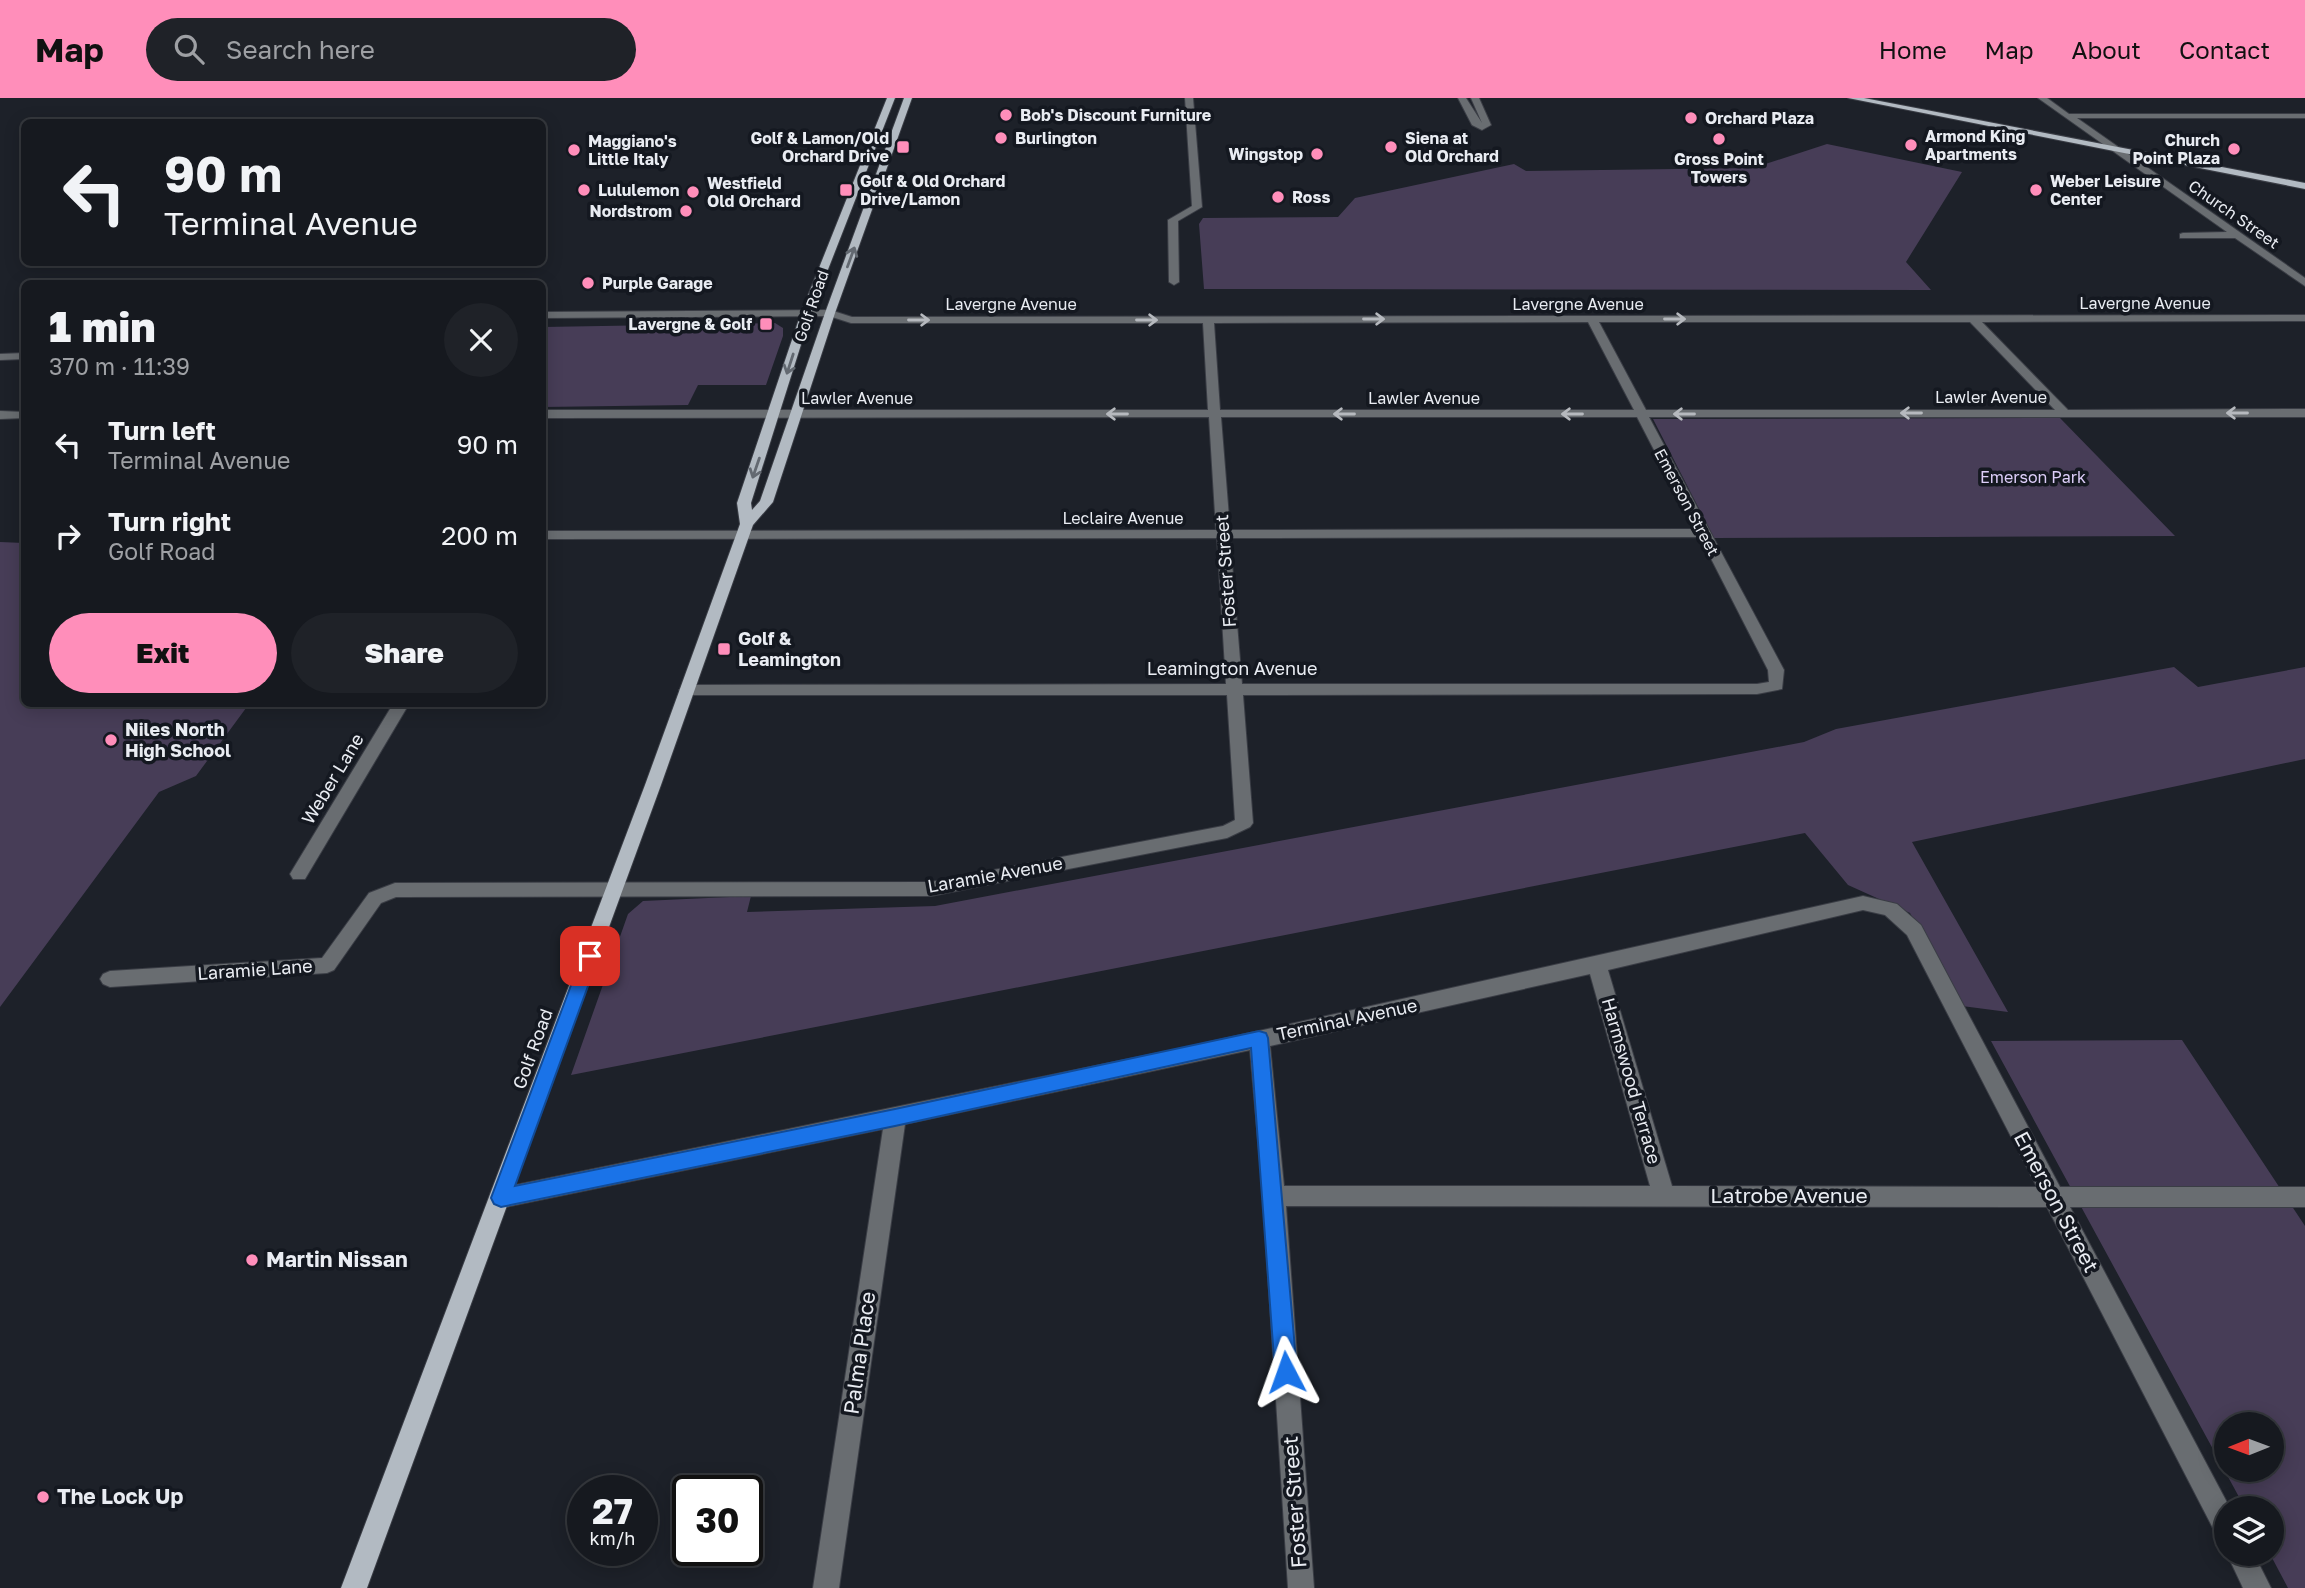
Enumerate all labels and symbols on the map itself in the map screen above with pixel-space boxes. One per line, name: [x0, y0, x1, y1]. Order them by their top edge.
place label: Bob's Discount Furniture: [1020, 105, 1211, 125]
marker: Bob's Discount Furniture: [998, 107, 1014, 123]
place label: Orchard Plaza: [1705, 108, 1814, 128]
marker: Orchard Plaza: [1683, 110, 1699, 126]
place label: Armond King Apartments: [1925, 126, 2025, 164]
place label: Golf & Lamon/Old Orchard Drive: [750, 128, 889, 166]
place label: Burlington: [1015, 128, 1097, 148]
place label: Siena at Old Orchard: [1405, 128, 1499, 166]
marker: Burlington: [993, 130, 1009, 146]
place label: Church Point Plaza: [2133, 130, 2220, 168]
place label: Maggiano's Little Italy: [588, 131, 677, 169]
marker: Gross Point Towers: [1711, 131, 1727, 147]
marker: Armond King Apartments: [1903, 137, 1919, 153]
marker: Golf & Lamon/Old Orchard Drive: [895, 139, 911, 155]
marker: Siena at Old Orchard: [1383, 139, 1399, 155]
marker: Church Point Plaza: [2226, 141, 2242, 157]
marker: Maggiano's Little Italy: [566, 142, 582, 158]
place label: Wingstop: [1228, 144, 1303, 164]
marker: Wingstop: [1309, 146, 1325, 162]
place label: Gross Point Towers: [1674, 149, 1764, 187]
place label: Golf & Old Orchard Drive/Lamon: [860, 171, 1006, 209]
place label: Weber Leisure Center: [2050, 171, 2161, 209]
place label: Westfield Old Orchard: [707, 173, 801, 211]
street label: Church Street: [2185, 175, 2283, 253]
place label: Lululemon: [598, 180, 679, 200]
marker: Lululemon: [576, 182, 592, 198]
marker: Golf & Old Orchard Drive/Lamon: [838, 182, 854, 198]
marker: Weber Leisure Center: [2028, 182, 2044, 198]
marker: Westfield Old Orchard: [685, 184, 701, 200]
place label: Ross: [1292, 187, 1330, 207]
marker: Ross: [1270, 189, 1286, 205]
place label: Nordstrom: [590, 201, 672, 221]
marker: Nordstrom: [678, 203, 694, 219]
one-way arrow: [846, 246, 858, 268]
street label: Golf Road: [789, 267, 833, 345]
place label: Purple Garage: [602, 273, 713, 293]
marker: Purple Garage: [580, 275, 596, 291]
street label: Lavergne Avenue: [2079, 293, 2211, 313]
street label: Lavergne Avenue: [945, 294, 1077, 314]
street label: Lavergne Avenue: [1512, 294, 1644, 314]
one-way arrow: [1363, 312, 1386, 326]
one-way arrow: [1664, 312, 1687, 326]
one-way arrow: [908, 313, 931, 327]
one-way arrow: [1135, 313, 1158, 327]
place label: Lavergne & Golf: [628, 314, 752, 334]
marker: Lavergne & Golf: [758, 316, 774, 332]
one-way arrow: [783, 352, 795, 374]
street label: Lawler Avenue: [1935, 387, 2047, 407]
street label: Lawler Avenue: [801, 388, 913, 408]
street label: Lawler Avenue: [1368, 388, 1480, 408]
one-way arrow: [1900, 406, 1923, 420]
one-way arrow: [2226, 406, 2249, 420]
one-way arrow: [1106, 407, 1129, 421]
one-way arrow: [1333, 407, 1356, 421]
one-way arrow: [1561, 407, 1584, 421]
one-way arrow: [1673, 407, 1696, 421]
street label: Emerson Street: [1650, 445, 1724, 559]
one-way arrow: [748, 457, 761, 479]
park label: Emerson Park: [1980, 467, 2086, 487]
street label: Leclaire Avenue: [1062, 508, 1184, 528]
street label: Foster Street: [1210, 514, 1240, 628]
place label: Golf & Leamington: [738, 627, 841, 670]
marker: Golf & Leamington: [716, 641, 732, 657]
street label: Leamington Avenue: [1147, 657, 1317, 679]
place label: Niles North High School: [125, 718, 231, 761]
street label: Weber Lane: [296, 729, 368, 828]
marker: Niles North High School: [103, 732, 119, 748]
street label: Laramie Avenue: [926, 851, 1064, 897]
pin: [560, 926, 620, 986]
street label: Laramie Lane: [197, 954, 313, 984]
street label: Terminal Avenue: [1275, 993, 1419, 1045]
street label: Harmswood Terrace: [1598, 995, 1666, 1167]
street label: Golf Road: [507, 1005, 557, 1092]
street label: Emerson Street: [2009, 1127, 2105, 1276]
street label: Latrobe Avenue: [1710, 1182, 1868, 1208]
place label: Martin Nissan: [266, 1246, 408, 1272]
marker: Martin Nissan: [244, 1252, 260, 1268]
street label: Palma Place: [838, 1290, 880, 1416]
position arrow: [1249, 1335, 1323, 1409]
north arrow: [2214, 1412, 2284, 1482]
street label: Foster Street: [1276, 1435, 1312, 1569]
speed limit sign: 30: [672, 1475, 763, 1566]
place label: The Lock Up: [57, 1483, 183, 1509]
marker: The Lock Up: [35, 1489, 51, 1505]

